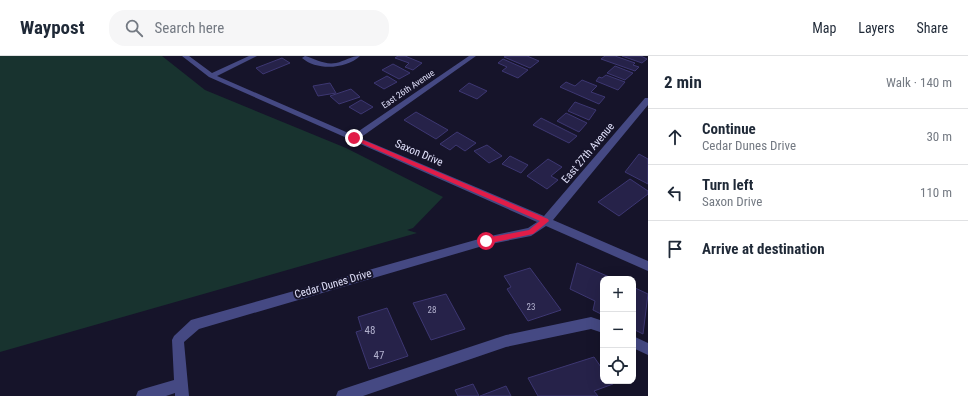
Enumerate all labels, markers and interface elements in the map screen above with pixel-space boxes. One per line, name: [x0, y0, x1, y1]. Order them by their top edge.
search box: [109, 10, 389, 46]
text: Waypost: [20, 16, 85, 39]
icon: search: [123, 17, 145, 39]
text: Search here: [155, 19, 224, 37]
text: Map: [812, 20, 836, 36]
text: Layers: [858, 20, 895, 36]
text: Share: [917, 20, 948, 36]
street label: East 26th Avenue: [380, 68, 436, 110]
text: 2 min: [664, 72, 702, 92]
text: Walk · 140 m: [886, 75, 952, 90]
street label: East 27th Avenue: [559, 120, 617, 186]
text: Continue: [702, 120, 756, 138]
icon: ahead: [664, 126, 686, 148]
route end: [345, 129, 363, 147]
text: 30 m: [926, 129, 952, 144]
street label: Saxon Drive: [393, 137, 445, 169]
text: Cedar Dunes Drive: [702, 138, 796, 153]
text: Turn left: [702, 176, 753, 194]
icon: left: [664, 182, 686, 204]
text: 110 m: [920, 185, 952, 200]
text: Saxon Drive: [702, 194, 762, 209]
route start: [477, 232, 495, 250]
icon: arrive: [664, 238, 686, 260]
text: Arrive at destination: [702, 240, 825, 258]
street label: Cedar Dunes Drive: [293, 267, 373, 301]
map controls: [600, 276, 636, 384]
button: +: [600, 276, 636, 312]
house number: 23: [527, 302, 535, 312]
house number: 28: [428, 305, 436, 315]
button: −: [600, 312, 636, 348]
house number: 48: [365, 324, 375, 337]
button: locate: [600, 348, 636, 384]
house number: 47: [374, 349, 384, 362]

